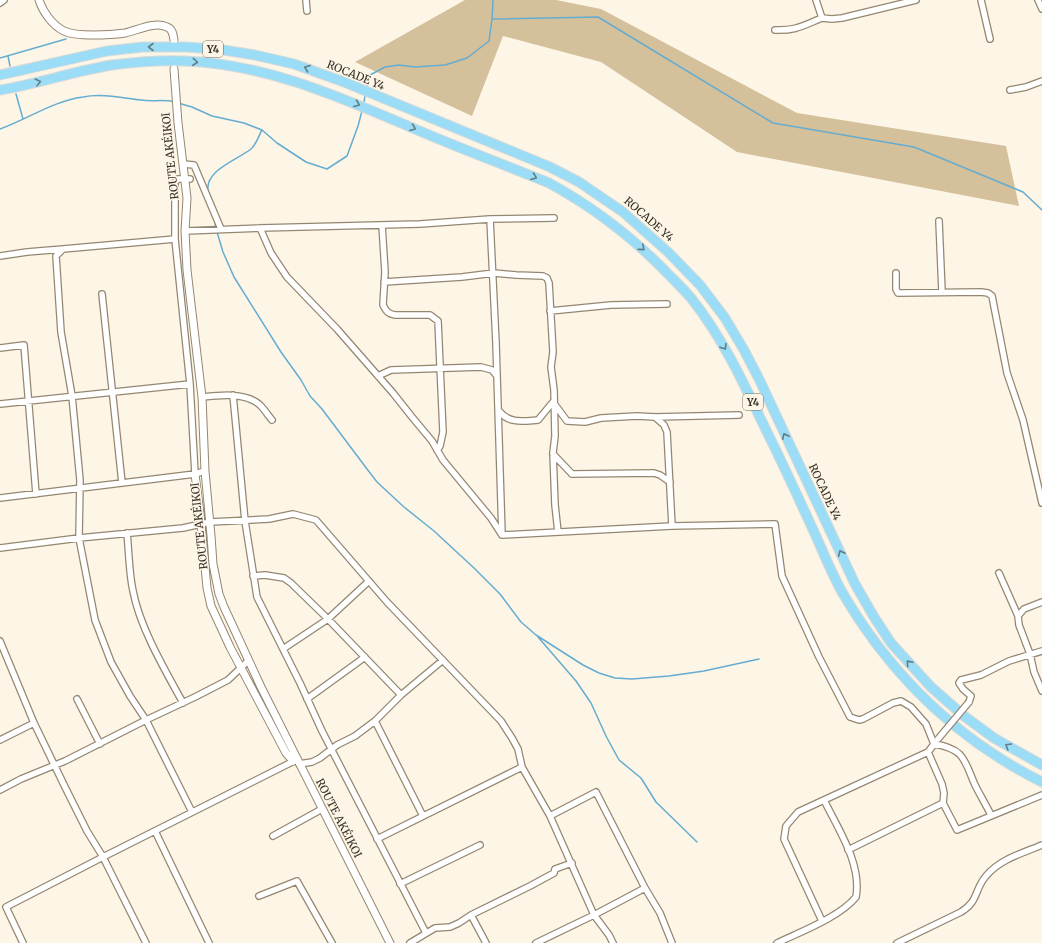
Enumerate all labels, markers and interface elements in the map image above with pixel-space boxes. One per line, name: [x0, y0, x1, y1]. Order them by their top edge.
road number: Y4: [203, 41, 223, 57]
one-way arrow: [148, 43, 154, 51]
street label: ROCADE Y4: [325, 57, 387, 93]
one-way arrow: [192, 58, 198, 67]
one-way arrow: [304, 65, 311, 73]
one-way arrow: [35, 79, 41, 87]
one-way arrow: [354, 100, 361, 108]
street label: ROUTE AKÉIKOI: [158, 112, 182, 200]
one-way arrow: [409, 123, 417, 131]
one-way arrow: [530, 172, 537, 180]
street label: ROCADE Y4: [621, 194, 677, 245]
one-way arrow: [637, 243, 644, 250]
one-way arrow: [720, 343, 727, 350]
road number: Y4: [743, 394, 763, 410]
one-way arrow: [782, 432, 790, 440]
street label: ROCADE Y4: [806, 461, 844, 523]
street label: ROUTE AKÉIKOI: [187, 482, 211, 570]
one-way arrow: [838, 550, 846, 557]
one-way arrow: [907, 660, 914, 668]
one-way arrow: [1005, 743, 1012, 751]
street label: ROUTE AKÉIKOI: [313, 776, 365, 860]

